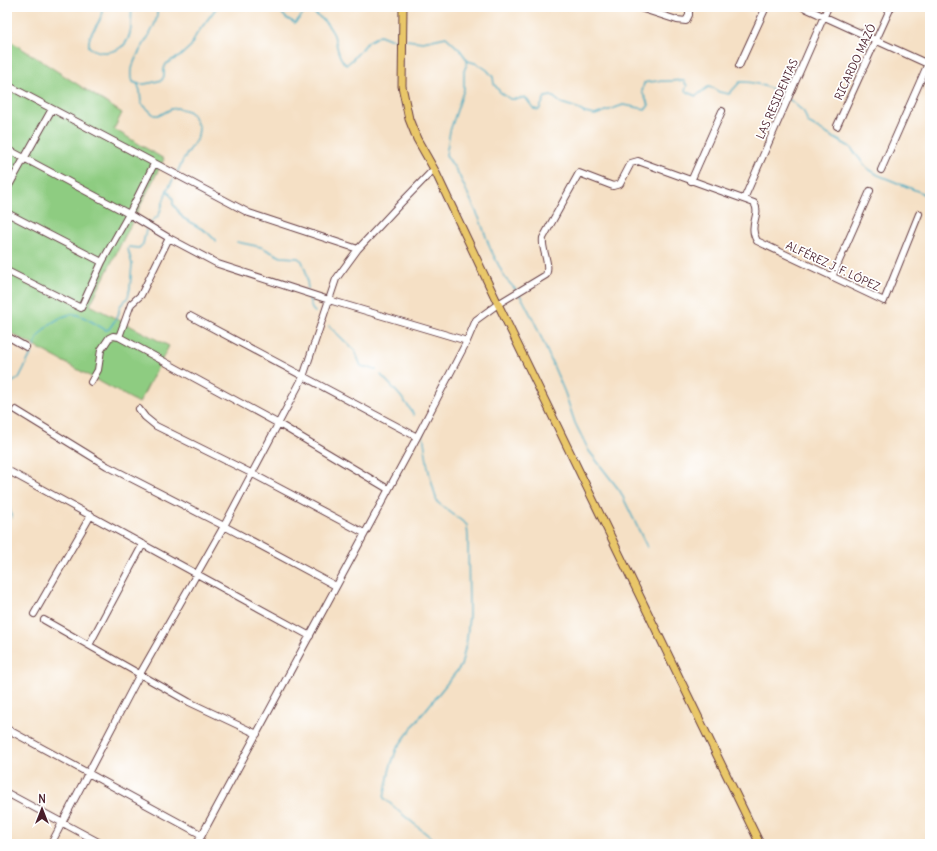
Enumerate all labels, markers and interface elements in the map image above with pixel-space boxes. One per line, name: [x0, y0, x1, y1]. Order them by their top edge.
street label: RICARDO MAZÓ: [830, 21, 879, 102]
street label: LAS RESIDENTAS: [753, 57, 801, 141]
street label: ALFÉREZ J. F. LÓPEZ: [784, 237, 883, 294]
north arrow: [22, 789, 62, 829]
text: N: [38, 792, 46, 806]

